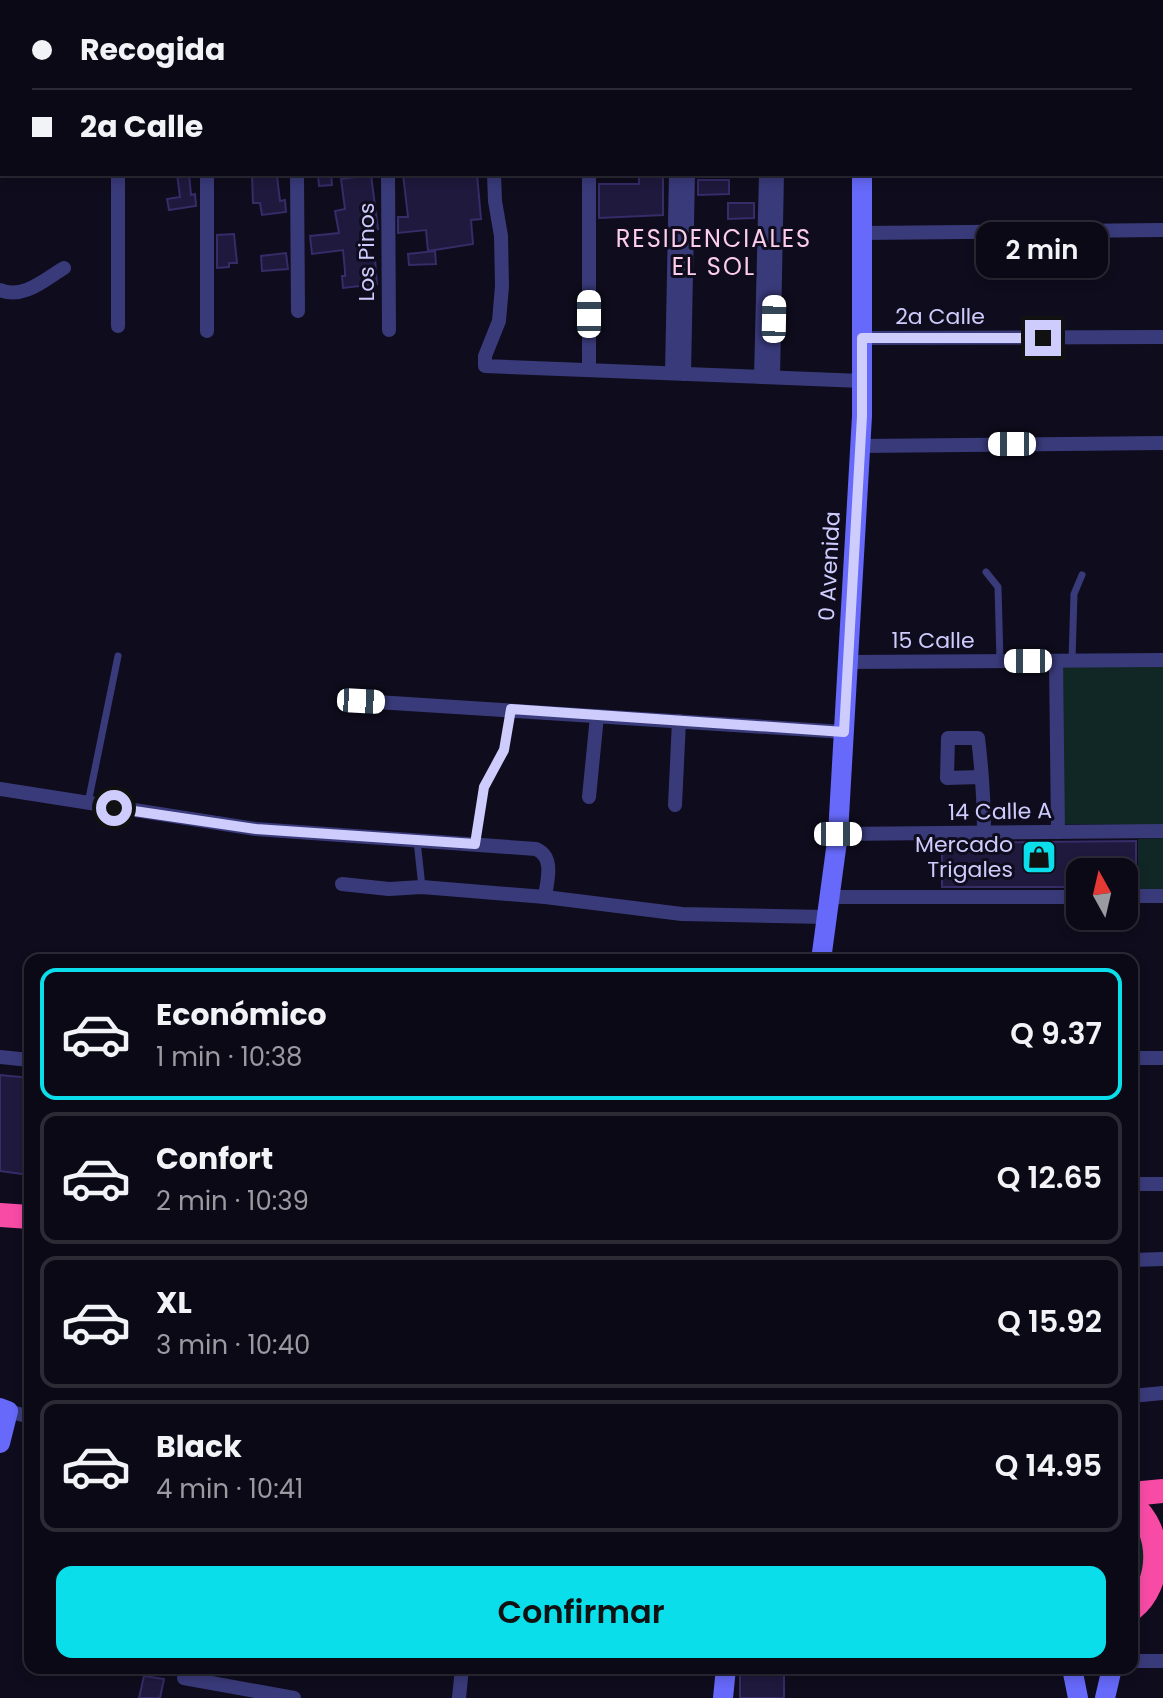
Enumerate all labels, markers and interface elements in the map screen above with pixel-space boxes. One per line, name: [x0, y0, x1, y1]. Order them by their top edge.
text: Recogida: [80, 28, 225, 71]
text: 2a Calle: [80, 105, 203, 148]
street label: Los Pinos: [351, 203, 382, 301]
district label: RESIDENCIALES EL SOL: [616, 222, 812, 283]
callout: 2 min: [977, 222, 1109, 278]
text: 2 min: [1006, 232, 1078, 268]
car: [577, 290, 601, 338]
car: [762, 295, 786, 343]
street label: 2a Calle: [895, 301, 985, 332]
route end: [1025, 320, 1061, 356]
car: [988, 432, 1036, 456]
street label: 0 Avenida: [811, 510, 848, 622]
street label: 15 Calle: [891, 625, 975, 656]
car: [1004, 649, 1052, 673]
car: [336, 688, 386, 714]
route start: [96, 790, 132, 826]
street label: 14 Calle A: [948, 795, 1052, 828]
car: [814, 822, 862, 846]
place label: Mercado Trigales: [915, 829, 1013, 885]
shop icon: Mercado Trigales: [1020, 838, 1058, 876]
north arrow: [1066, 858, 1138, 930]
map controls: [1066, 858, 1138, 930]
text: Económico: [156, 993, 327, 1036]
icon: car: [60, 998, 132, 1070]
text: Q 9.37: [1010, 1012, 1102, 1055]
text: 1 min · 10:38: [156, 1039, 302, 1075]
text: Confort: [156, 1137, 273, 1180]
icon: car: [60, 1142, 132, 1214]
text: Q 12.65: [997, 1156, 1102, 1199]
text: 2 min · 10:39: [156, 1183, 309, 1219]
text: XL: [156, 1281, 192, 1324]
icon: car: [60, 1286, 132, 1358]
text: Q 15.92: [997, 1300, 1102, 1343]
text: 3 min · 10:40: [156, 1327, 310, 1363]
text: Black: [156, 1425, 242, 1468]
icon: car: [60, 1430, 132, 1502]
text: Q 14.95: [995, 1444, 1102, 1487]
text: 4 min · 10:41: [156, 1471, 303, 1507]
button: Confirmar: [56, 1566, 1106, 1658]

